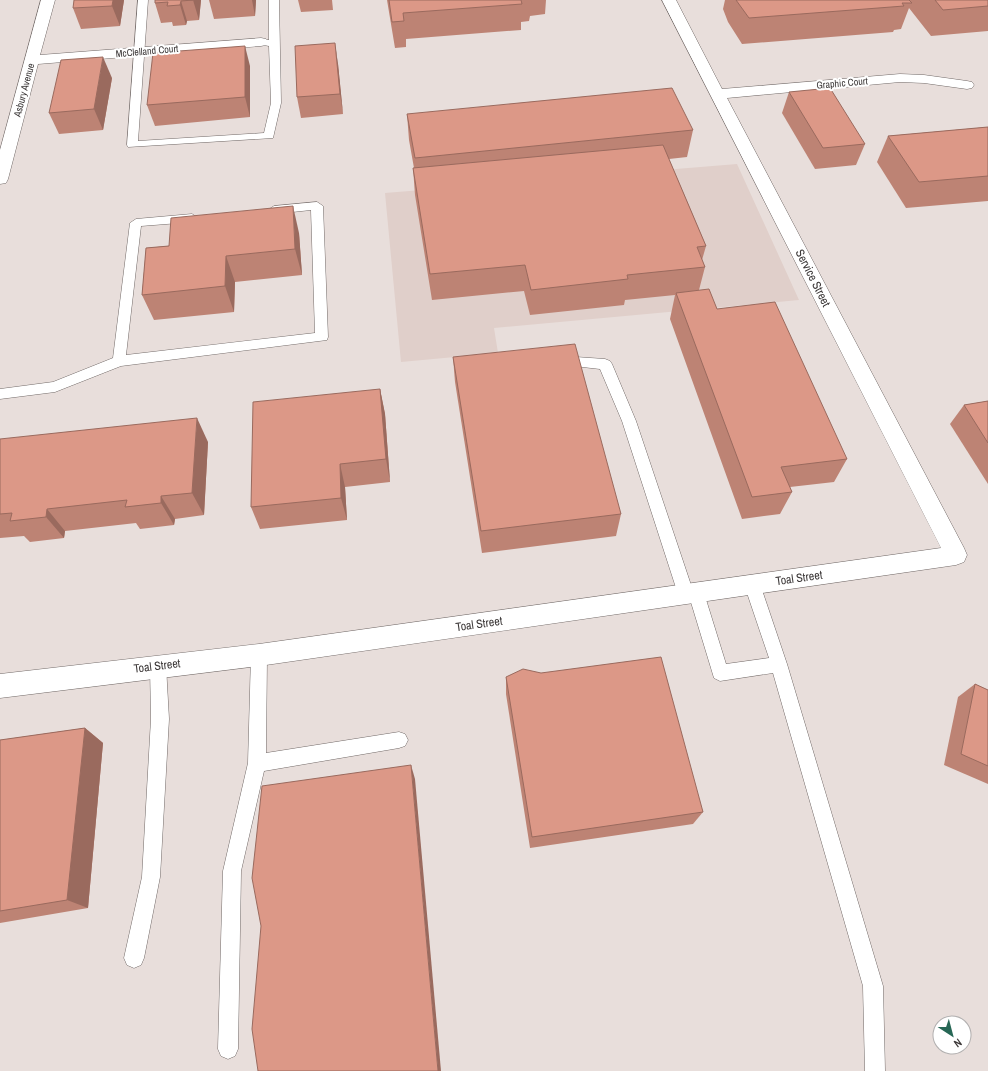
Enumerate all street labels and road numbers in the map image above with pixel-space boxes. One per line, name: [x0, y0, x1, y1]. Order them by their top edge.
street label: McClelland Court: [115, 42, 180, 60]
street label: Asbury Avenue: [10, 61, 38, 119]
street label: Graphic Court: [816, 74, 869, 92]
street label: Service Street: [792, 247, 834, 310]
street label: Toal Street: [775, 567, 824, 589]
street label: Toal Street: [455, 613, 504, 635]
street label: Toal Street: [133, 655, 182, 677]

